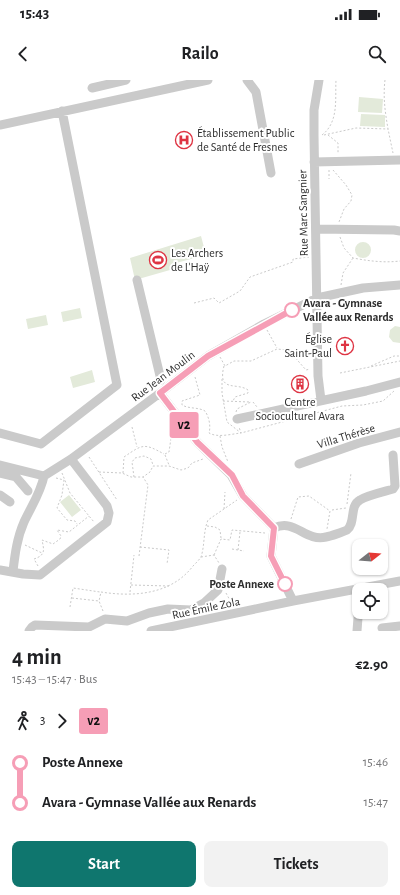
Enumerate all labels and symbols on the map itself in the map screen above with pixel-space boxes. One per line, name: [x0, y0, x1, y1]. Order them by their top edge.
place label: Établissement Public de Santé de Fresnes: [197, 126, 295, 153]
hospital icon: Établissement Public de Santé de Fresnes: [174, 130, 194, 150]
street label: Rue Marc Sangnier: [296, 169, 310, 256]
place label: Les Archers de L'Haÿ: [171, 247, 223, 274]
sports icon: Les Archers de L'Haÿ: [148, 250, 168, 270]
place label: Avara - Gymnase Vallée aux Renards: [303, 297, 394, 323]
marker: Avara - Gymnase Vallée aux Renards: [284, 302, 300, 318]
place label: Église Saint-Paul: [284, 332, 332, 359]
church icon: Église Saint-Paul: [335, 336, 355, 356]
street label: Rue Jean Moulin: [129, 348, 197, 404]
building icon: Centre Socioculturel Avara: [290, 374, 310, 394]
place label: Centre Socioculturel Avara: [256, 396, 345, 422]
line badge: v2: [166, 412, 202, 438]
street label: Villa Thérèse: [316, 421, 376, 451]
north arrow: [352, 539, 388, 575]
marker: Poste Annexe: [277, 576, 293, 592]
place label: Poste Annexe: [209, 578, 274, 590]
street label: Rue Émile Zola: [171, 594, 241, 621]

